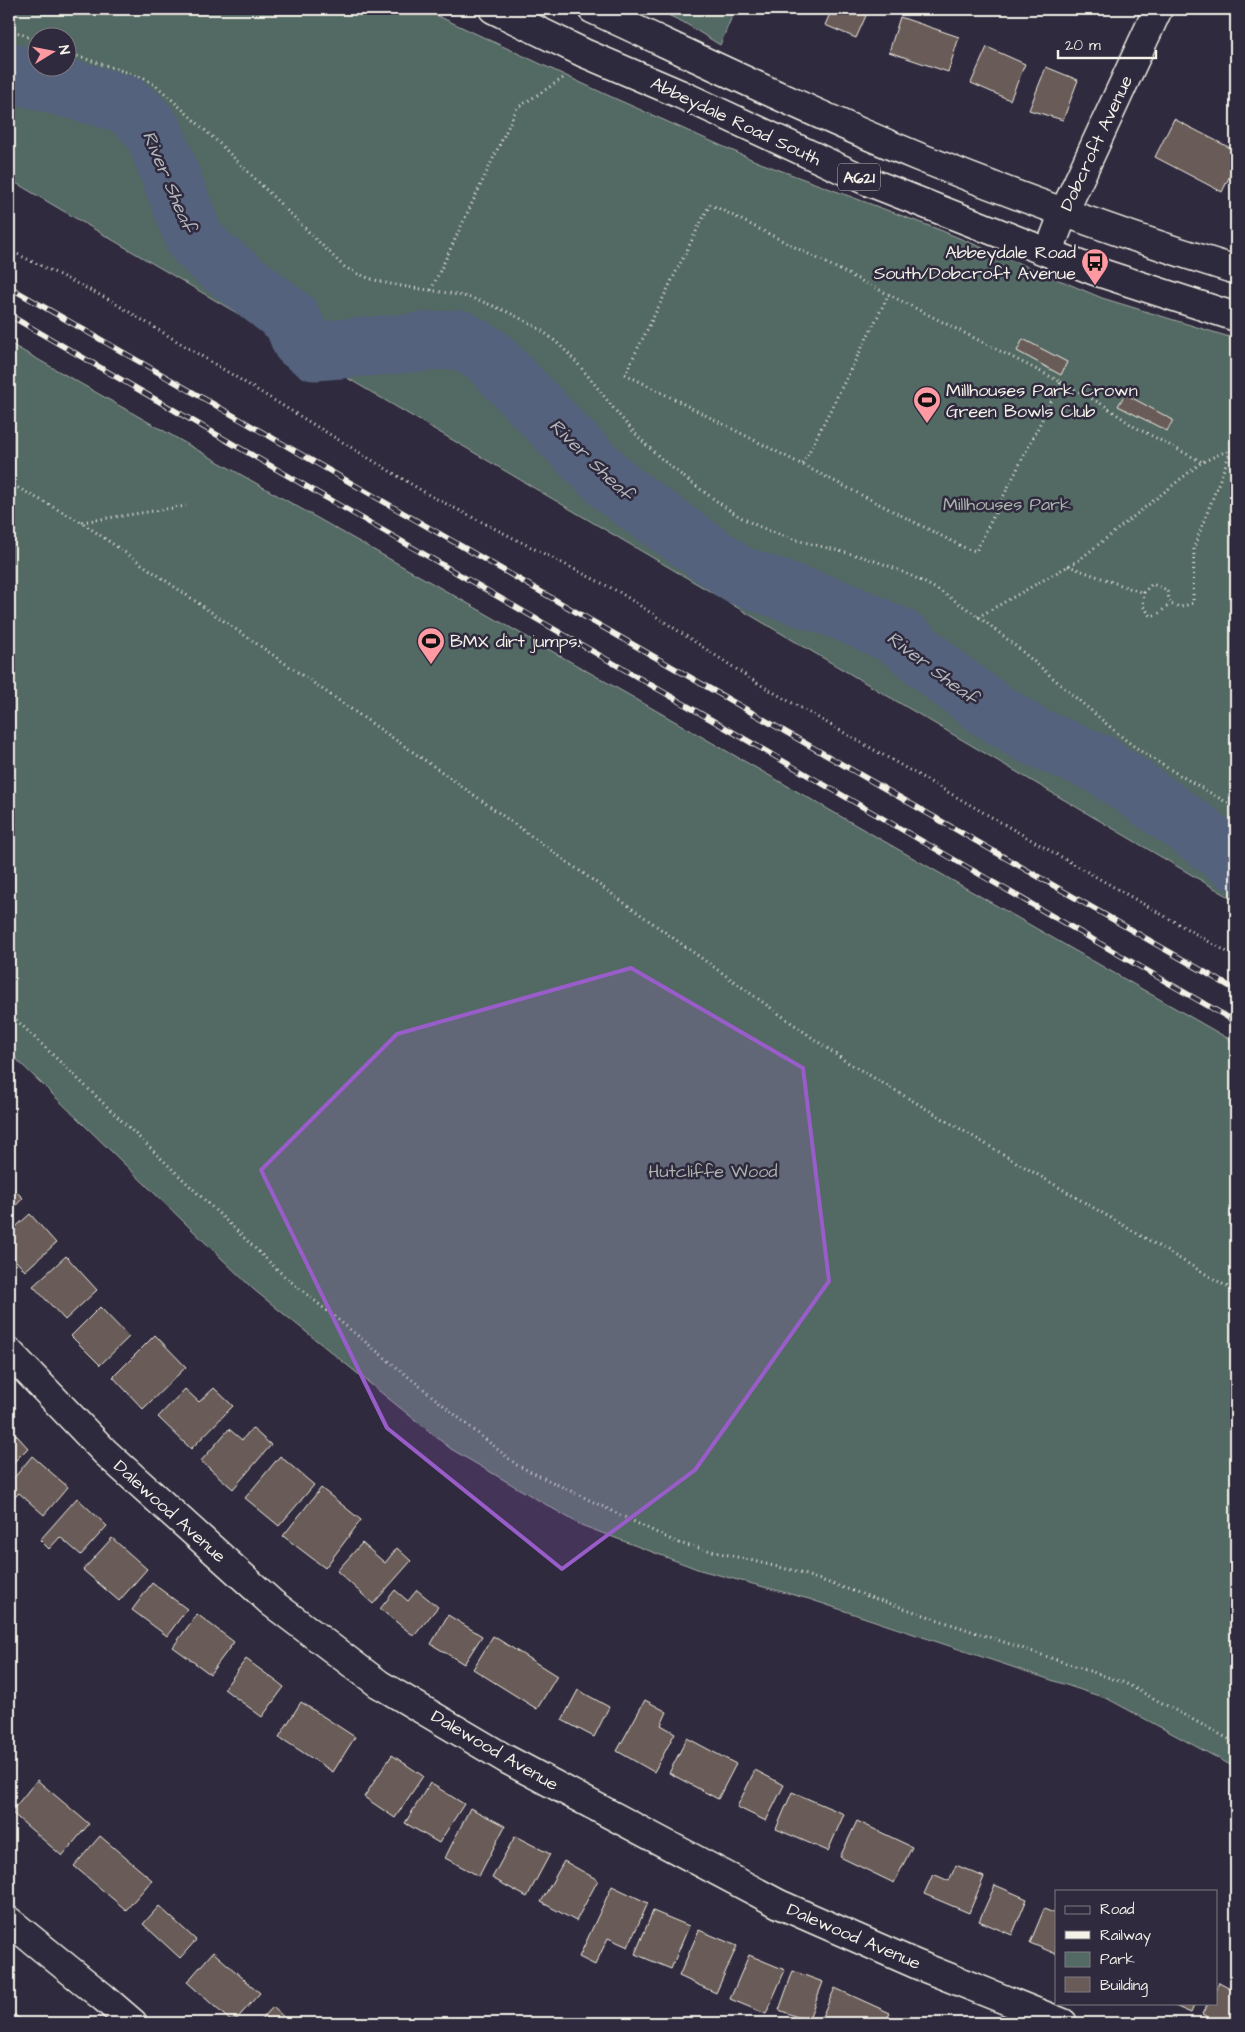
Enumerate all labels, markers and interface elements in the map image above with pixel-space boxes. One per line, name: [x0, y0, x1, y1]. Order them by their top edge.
north arrow: [28, 28, 78, 78]
scale bar: [1058, 28, 1155, 60]
text: 20 m: [1065, 35, 1101, 56]
text: N: [53, 44, 74, 56]
street label: Abbeydale Road South: [646, 71, 825, 173]
street label: Dobcroft Avenue: [1054, 71, 1139, 215]
water label: River Sheaf: [135, 127, 203, 239]
road number: A621: [838, 163, 880, 190]
place label: Abbeydale Road South/Dobcroft Avenue: [874, 240, 1076, 286]
bus stop icon: Abbeydale Road South/Dobcroft Avenue: [1080, 247, 1110, 286]
place label: Millhouses Park Crown Green Bowls Club: [946, 378, 1138, 424]
sports icon: Millhouses Park Crown Green Bowls Club: [912, 385, 942, 424]
water label: River Sheaf: [543, 413, 641, 509]
park label: Millhouses Park: [943, 492, 1071, 517]
water label: River Sheaf: [881, 625, 985, 713]
sports icon: BMX dirt jumps.: [416, 626, 446, 665]
place label: BMX dirt jumps.: [450, 629, 580, 654]
park label: Hutcliffe Wood: [649, 1159, 778, 1184]
street label: Dalewood Avenue: [108, 1454, 231, 1569]
street label: Dalewood Avenue: [427, 1704, 563, 1797]
legend: [1055, 1890, 1218, 2004]
street label: Dalewood Avenue: [783, 1897, 925, 1976]
text: Road: [1100, 1899, 1135, 1920]
text: Railway: [1100, 1925, 1151, 1947]
text: Park: [1100, 1949, 1135, 1970]
text: Building: [1100, 1975, 1148, 1997]

